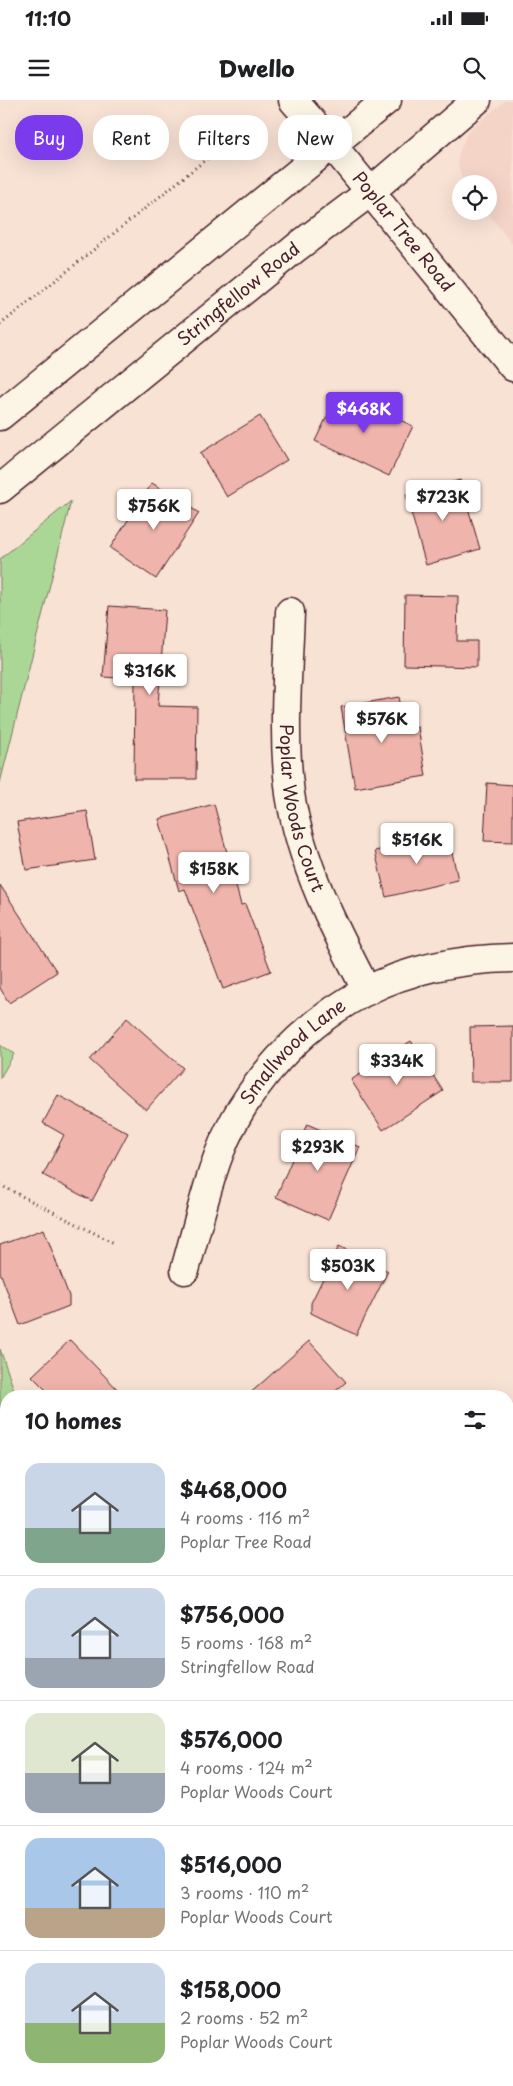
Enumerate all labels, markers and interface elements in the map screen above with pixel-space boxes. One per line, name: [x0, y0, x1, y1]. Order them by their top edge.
text: 11:10: [25, 4, 71, 32]
text: Dwello: [218, 51, 295, 84]
icon: menu: [25, 54, 53, 82]
icon: search: [460, 54, 488, 82]
chip: Buy: [15, 115, 83, 160]
chip: Rent: [93, 115, 169, 160]
chip: Filters: [179, 115, 268, 160]
chip: New: [278, 115, 352, 160]
street label: Poplar Tree Road: [347, 165, 462, 297]
map controls: [452, 175, 497, 220]
button: locate: [452, 175, 497, 220]
street label: Stringfellow Road: [171, 235, 305, 352]
pin: $468K: [329, 392, 399, 434]
text: $468K: [337, 396, 391, 420]
pin: $723K: [408, 480, 478, 522]
text: $723K: [417, 484, 469, 508]
pin: $756K: [119, 488, 189, 531]
text: $756K: [128, 493, 180, 517]
pin: $316K: [115, 654, 185, 696]
text: $316K: [124, 658, 176, 682]
pin: $576K: [347, 702, 417, 744]
text: $576K: [356, 706, 408, 730]
street label: Poplar Woods Court: [274, 724, 333, 896]
pin: $516K: [382, 822, 452, 865]
text: $516K: [391, 827, 443, 851]
pin: $158K: [179, 852, 249, 894]
text: $158K: [189, 856, 239, 880]
street label: Smallwood Lane: [232, 991, 351, 1109]
pin: $334K: [362, 1044, 432, 1086]
text: $334K: [370, 1048, 424, 1072]
pin: $293K: [283, 1130, 353, 1172]
text: $293K: [292, 1134, 344, 1158]
pin: $503K: [313, 1248, 383, 1291]
text: $503K: [321, 1253, 375, 1277]
text: 10 homes: [25, 1404, 122, 1436]
icon: filters: [461, 1406, 489, 1434]
text: $468,000: [180, 1473, 287, 1505]
icon: home: [65, 1483, 125, 1543]
text: 4 rooms · 116 m²: [180, 1505, 310, 1529]
text: Poplar Tree Road: [180, 1529, 312, 1553]
text: $756,000: [180, 1598, 284, 1630]
icon: home: [65, 1608, 125, 1668]
text: 5 rooms · 168 m²: [180, 1630, 312, 1654]
text: Stringfellow Road: [180, 1654, 315, 1678]
text: $576,000: [180, 1723, 283, 1755]
icon: home: [65, 1733, 125, 1793]
text: 4 rooms · 124 m²: [180, 1755, 313, 1779]
text: Poplar Woods Court: [180, 1779, 333, 1803]
text: $516,000: [180, 1848, 282, 1880]
icon: home: [65, 1858, 125, 1918]
text: 3 rooms · 110 m²: [180, 1880, 309, 1904]
text: Poplar Woods Court: [180, 1904, 333, 1928]
text: $158,000: [180, 1973, 281, 2005]
icon: home: [65, 1983, 125, 2043]
text: 2 rooms · 52 m²: [180, 2005, 308, 2029]
text: Poplar Woods Court: [180, 2029, 333, 2053]

